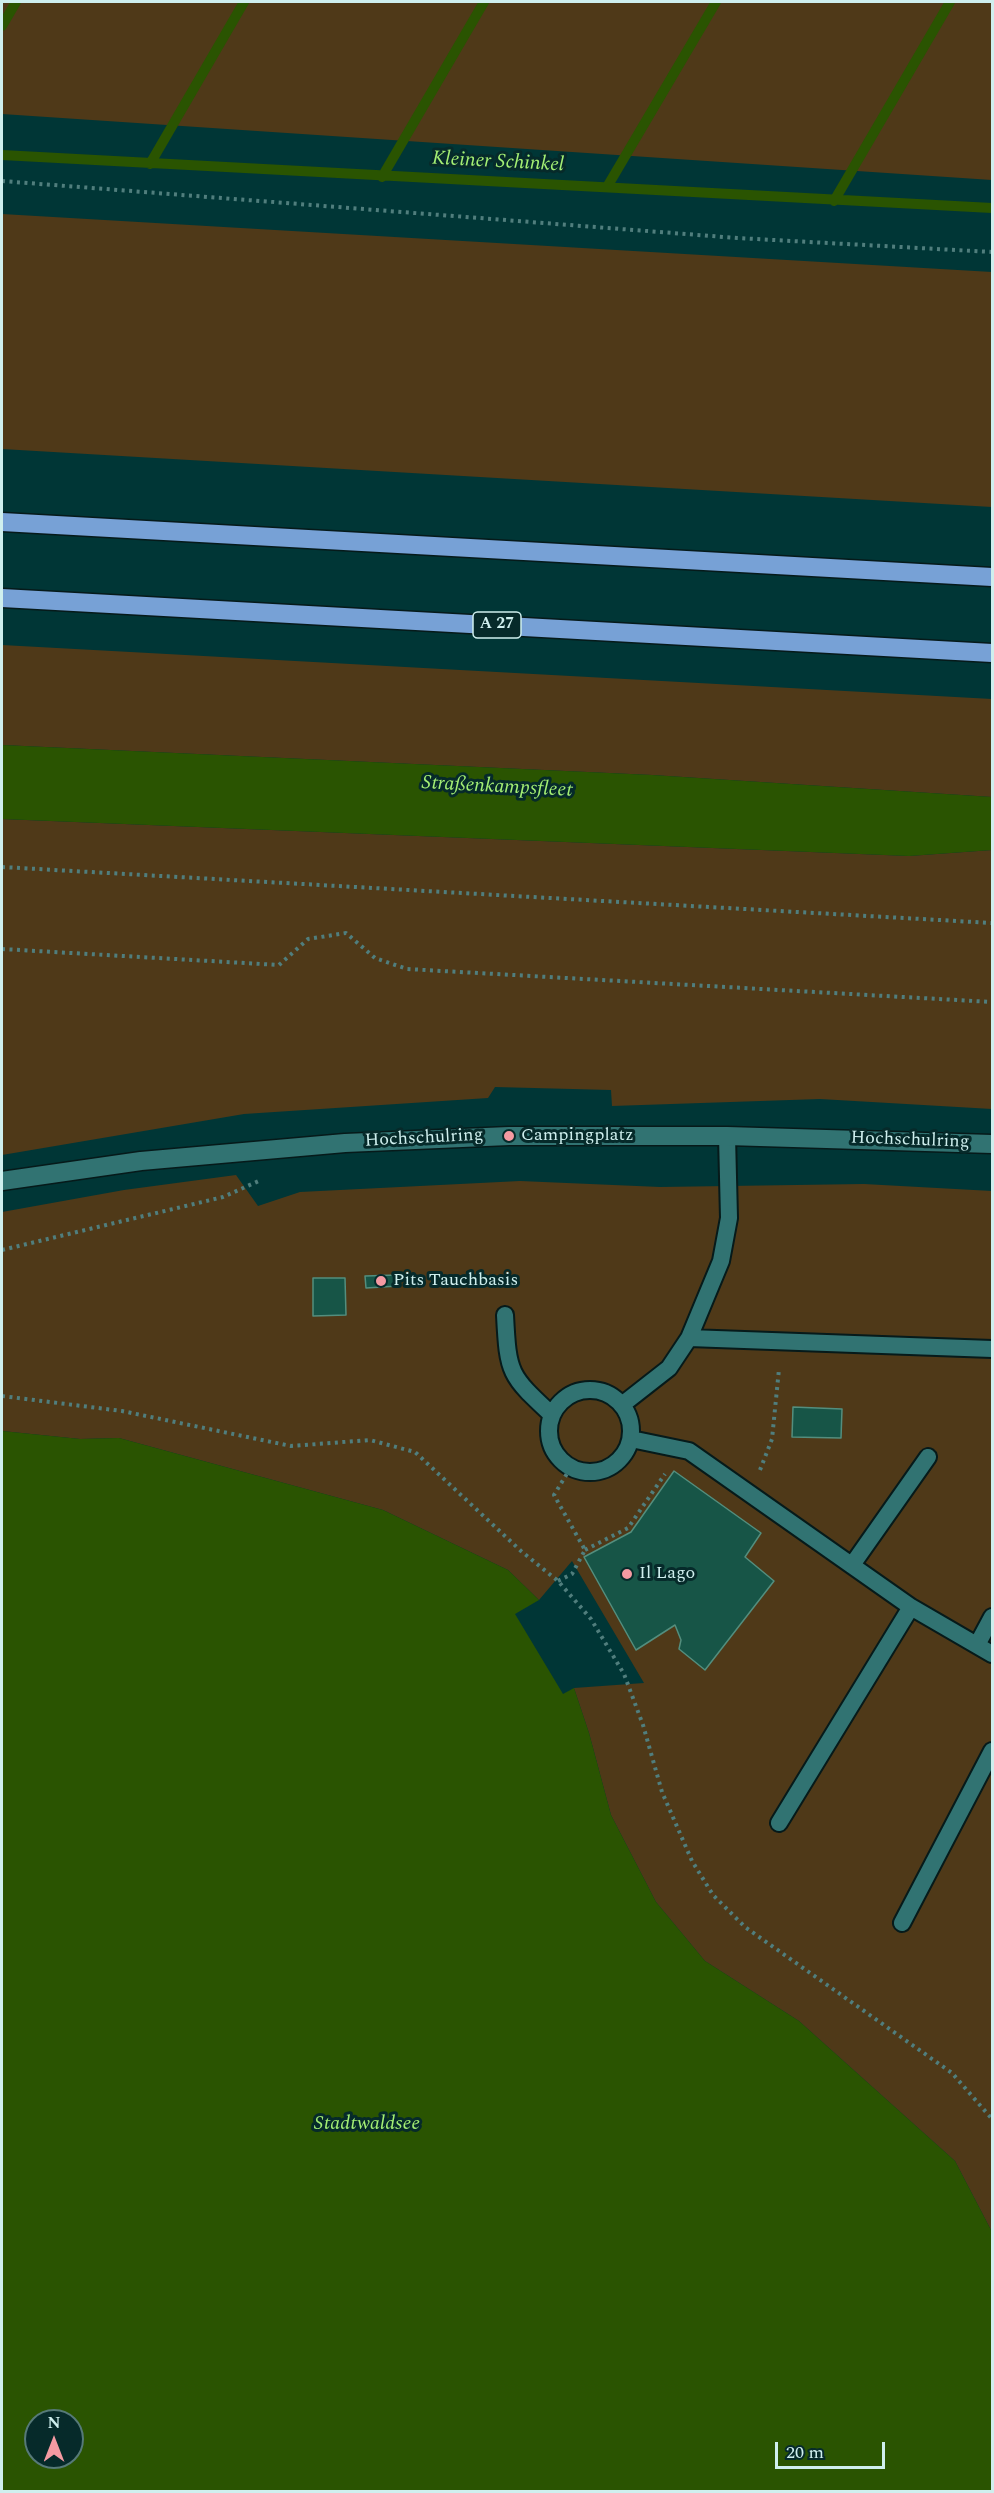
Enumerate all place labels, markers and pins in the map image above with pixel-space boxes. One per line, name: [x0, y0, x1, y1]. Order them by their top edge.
place label: Campingplatz: [521, 1125, 634, 1147]
marker: Campingplatz: [502, 1129, 516, 1143]
place label: Pits Tauchbasis: [393, 1270, 518, 1292]
marker: Pits Tauchbasis: [374, 1274, 388, 1288]
place label: Il Lago: [639, 1563, 695, 1585]
marker: Il Lago: [620, 1567, 634, 1581]

